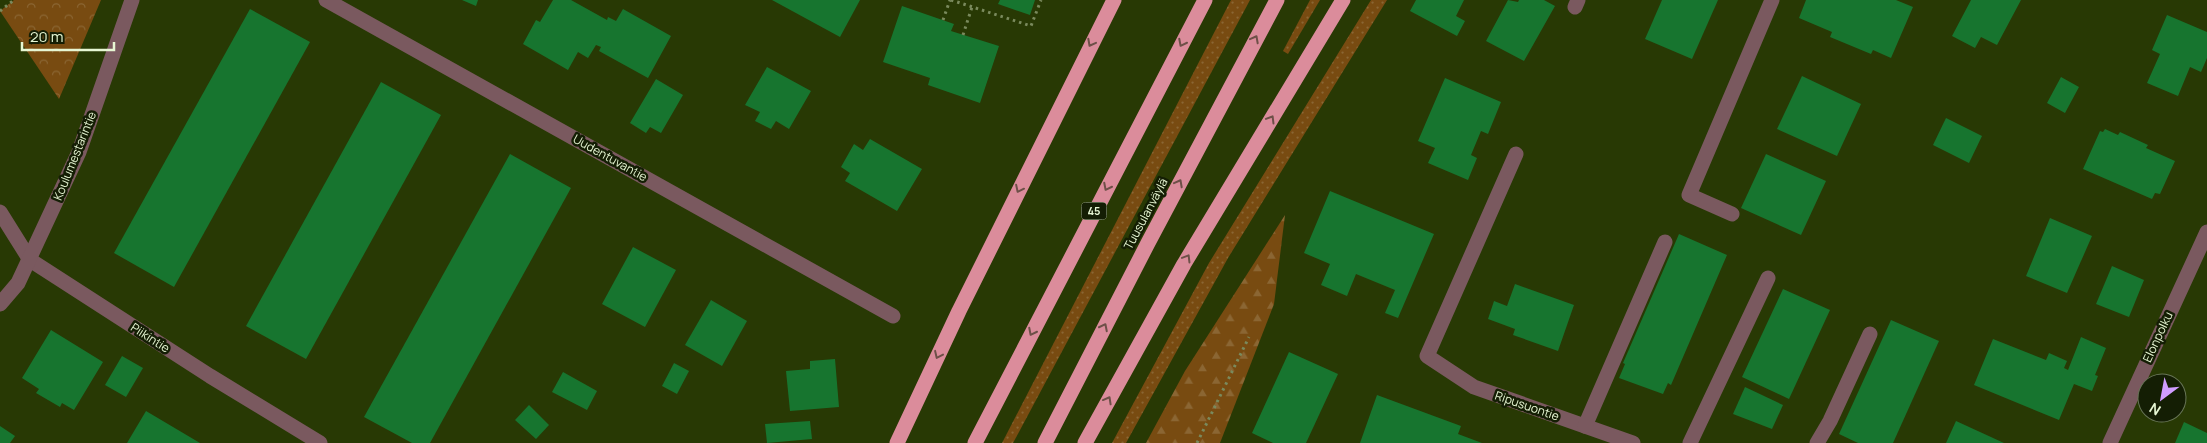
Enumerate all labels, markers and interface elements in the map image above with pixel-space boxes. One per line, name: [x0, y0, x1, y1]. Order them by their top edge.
scale bar: [22, 20, 115, 52]
text: 20 m: [30, 26, 63, 47]
one-way arrow: [1249, 36, 1259, 45]
one-way arrow: [1088, 38, 1098, 47]
one-way arrow: [1178, 38, 1188, 47]
street label: Koulumestarintie: [49, 109, 100, 203]
one-way arrow: [1264, 115, 1274, 124]
street label: Uudentuvantie: [570, 130, 651, 185]
street label: Tuusulanväylä: [1120, 175, 1172, 252]
one-way arrow: [1173, 179, 1183, 188]
one-way arrow: [1103, 182, 1113, 191]
one-way arrow: [1015, 184, 1025, 193]
road number: 45: [1082, 202, 1106, 220]
one-way arrow: [1181, 255, 1191, 264]
street label: Elonpolku: [2138, 309, 2177, 365]
street label: Piikintie: [127, 319, 173, 357]
one-way arrow: [1098, 324, 1108, 333]
one-way arrow: [1028, 326, 1038, 335]
one-way arrow: [934, 350, 945, 359]
north arrow: [2137, 373, 2187, 423]
street label: Ripusuontie: [1493, 387, 1562, 424]
one-way arrow: [1102, 397, 1112, 406]
text: N: [2146, 399, 2164, 420]

